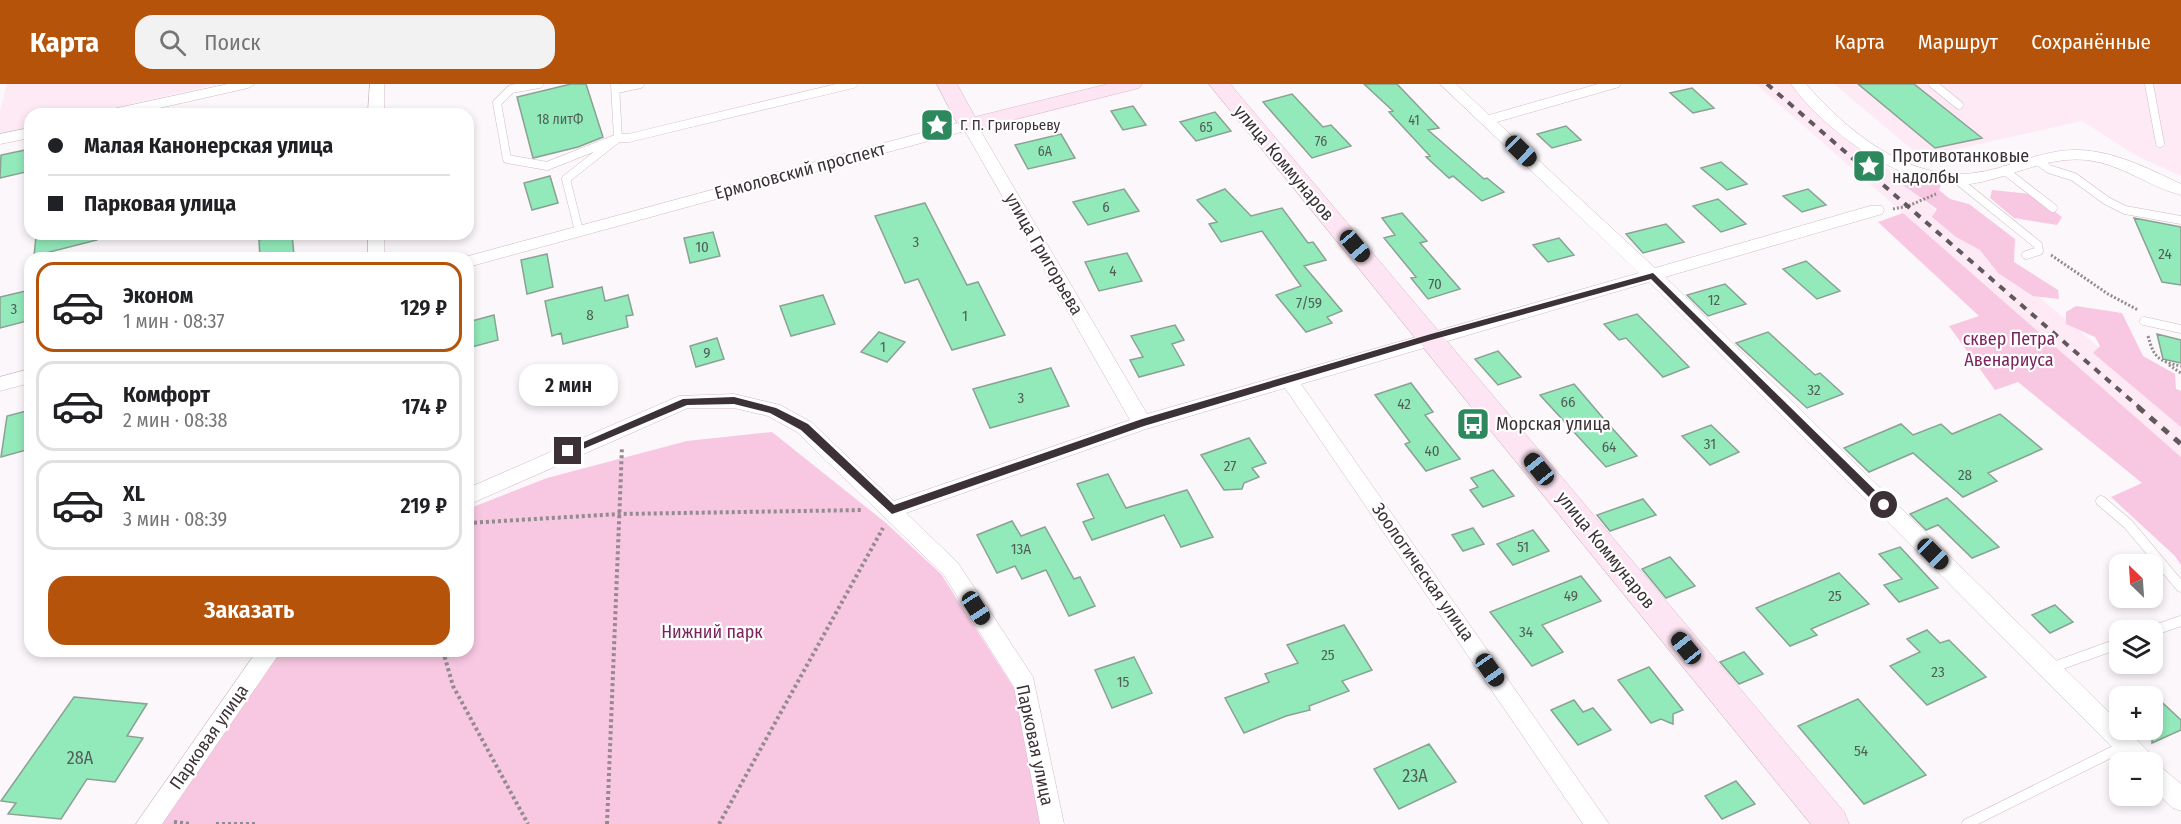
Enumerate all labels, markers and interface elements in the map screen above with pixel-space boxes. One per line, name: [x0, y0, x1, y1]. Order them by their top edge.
search box: [135, 15, 555, 69]
text: Карта: [30, 26, 99, 59]
icon: search: [156, 26, 189, 59]
text: Поиск: [204, 29, 261, 56]
text: Карта: [1835, 29, 1885, 55]
text: Маршрут: [1918, 29, 1998, 55]
text: Сохранённые: [2031, 29, 2151, 55]
street label: улица Коммунаров: [1229, 101, 1339, 225]
place icon: Г. П. Григорьеву: [919, 107, 955, 143]
house number: 18 литФ: [537, 111, 583, 128]
house number: 41: [1408, 112, 1420, 129]
place label: Г. П. Григорьеву: [960, 116, 1060, 134]
house number: 65: [1199, 119, 1213, 136]
text: Малая Канонерская улица: [84, 132, 333, 159]
car: [1502, 132, 1540, 170]
house number: 76: [1315, 133, 1327, 150]
street label: Ермоловский проспект: [712, 137, 889, 204]
house number: 6А: [1038, 143, 1053, 160]
place label: Противотанковые надолбы: [1892, 145, 2029, 188]
place icon: Противотанковые надолбы: [1851, 148, 1887, 184]
street label: улица Григорьева: [1000, 189, 1088, 319]
text: Парковая улица: [84, 190, 236, 217]
house number: 6: [1102, 198, 1110, 216]
car: [1337, 226, 1373, 266]
house number: 3: [913, 233, 920, 251]
house number: 10: [695, 238, 709, 256]
house number: 24: [2158, 245, 2172, 263]
house number: 4: [1109, 262, 1117, 280]
house number: 70: [1428, 275, 1442, 293]
icon: car: [51, 280, 105, 334]
text: Эконом: [123, 282, 193, 309]
house number: 12: [1708, 291, 1721, 309]
text: 129 ₽: [400, 294, 447, 321]
house number: 7/59: [1296, 294, 1322, 312]
house number: 3: [11, 300, 18, 318]
house number: 8: [586, 306, 594, 324]
house number: 1: [962, 307, 968, 325]
text: 1 мин · 08:37: [123, 309, 225, 333]
park label: сквер Петра Авенариуса: [1963, 328, 2056, 371]
house number: 1: [880, 338, 886, 356]
house number: 9: [703, 344, 711, 362]
callout: 2 мин: [518, 364, 618, 406]
text: 2 мин: [545, 373, 592, 397]
icon: car: [51, 379, 105, 433]
text: Комфорт: [123, 381, 210, 408]
house number: 32: [1807, 381, 1821, 399]
house number: 3: [1018, 389, 1025, 407]
text: 174 ₽: [402, 393, 447, 420]
house number: 66: [1561, 393, 1575, 411]
house number: 42: [1397, 395, 1411, 413]
bus stop icon: Морская улица: [1455, 406, 1491, 442]
text: 2 мин · 08:38: [123, 408, 228, 432]
place label: Морская улица: [1496, 413, 1611, 435]
house number: 31: [1704, 435, 1716, 453]
route end: [554, 437, 581, 464]
house number: 64: [1602, 438, 1616, 456]
house number: 40: [1424, 442, 1440, 460]
car: [1521, 449, 1557, 489]
house number: 27: [1224, 457, 1236, 475]
house number: 28: [1958, 466, 1972, 484]
icon: car: [51, 478, 105, 532]
text: XL: [123, 480, 145, 507]
street label: улица Коммунаров: [1552, 487, 1660, 613]
route start: [1870, 491, 1897, 518]
text: 219 ₽: [401, 492, 447, 519]
street label: Зоологическая улица: [1367, 499, 1479, 645]
text: 3 мин · 08:39: [123, 507, 227, 531]
car: [1914, 535, 1952, 573]
house number: 51: [1517, 538, 1529, 556]
house number: 13А: [1011, 540, 1031, 558]
north arrow: [2109, 554, 2163, 608]
map controls: [2109, 554, 2163, 806]
button: Заказать: [48, 576, 450, 645]
house number: 49: [1564, 587, 1578, 605]
house number: 25: [1828, 587, 1842, 605]
car: [959, 588, 993, 628]
button: layers: [2109, 620, 2163, 674]
park label: Нижний парк: [661, 621, 763, 643]
house number: 34: [1519, 623, 1533, 641]
car: [1668, 628, 1704, 668]
house number: 25: [1321, 646, 1335, 664]
car: [1472, 650, 1508, 690]
house number: 23: [1931, 663, 1945, 681]
house number: 15: [1117, 673, 1129, 691]
street label: Парковая улица: [165, 680, 253, 794]
street label: Парковая улица: [1011, 683, 1059, 808]
button: +: [2109, 686, 2163, 740]
house number: 54: [1854, 742, 1868, 760]
house number: 28А: [67, 747, 94, 769]
button: −: [2109, 752, 2163, 806]
house number: 23А: [1402, 765, 1428, 787]

